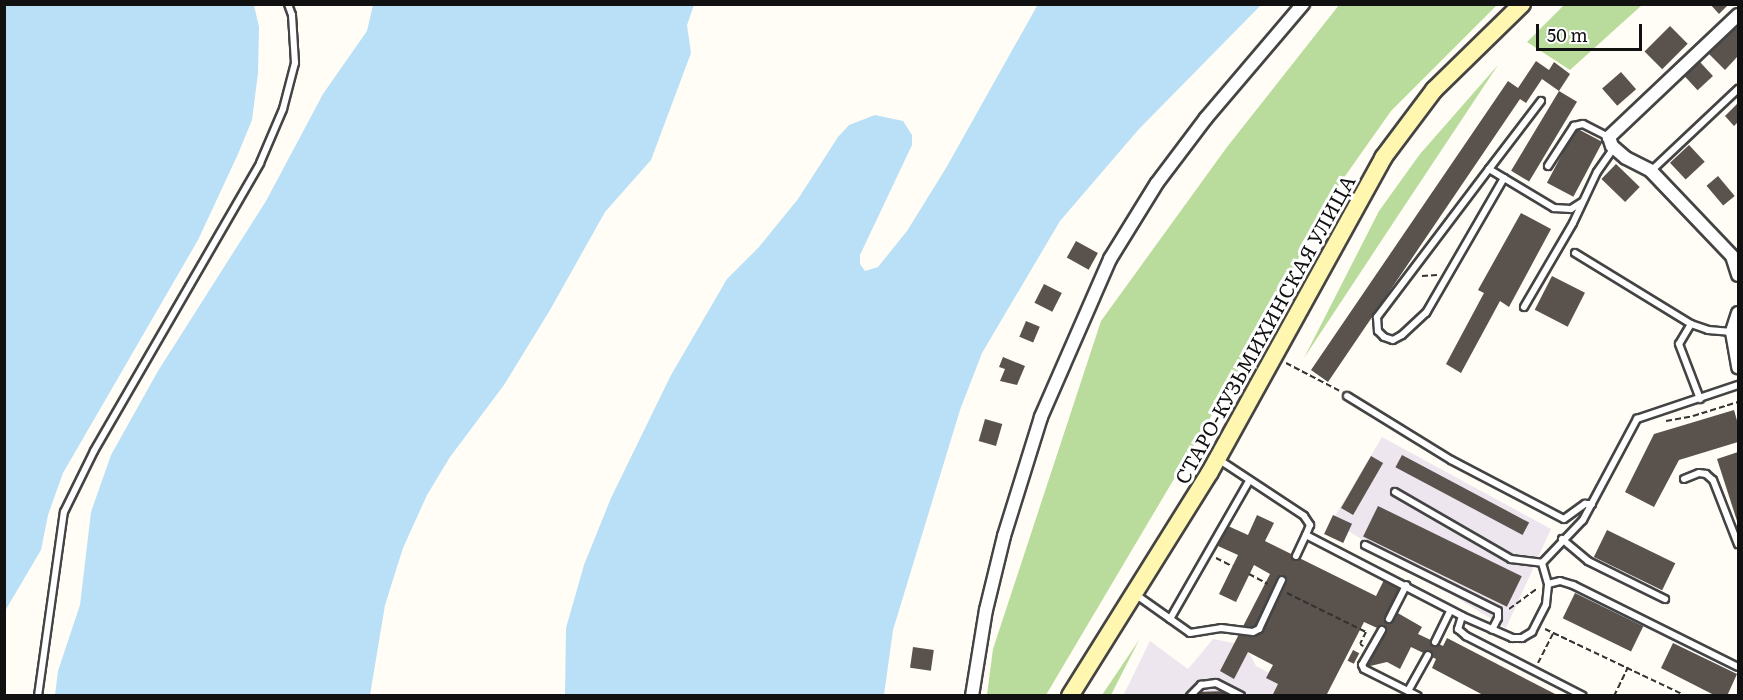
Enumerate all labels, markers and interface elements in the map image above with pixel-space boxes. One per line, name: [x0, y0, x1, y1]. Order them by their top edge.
scale bar: [1539, 12, 1646, 50]
text: 50 m: [1547, 21, 1588, 48]
street label: СТАРО-КУЗЬМИХИНСКАЯ УЛИЦА: [1169, 170, 1359, 488]

